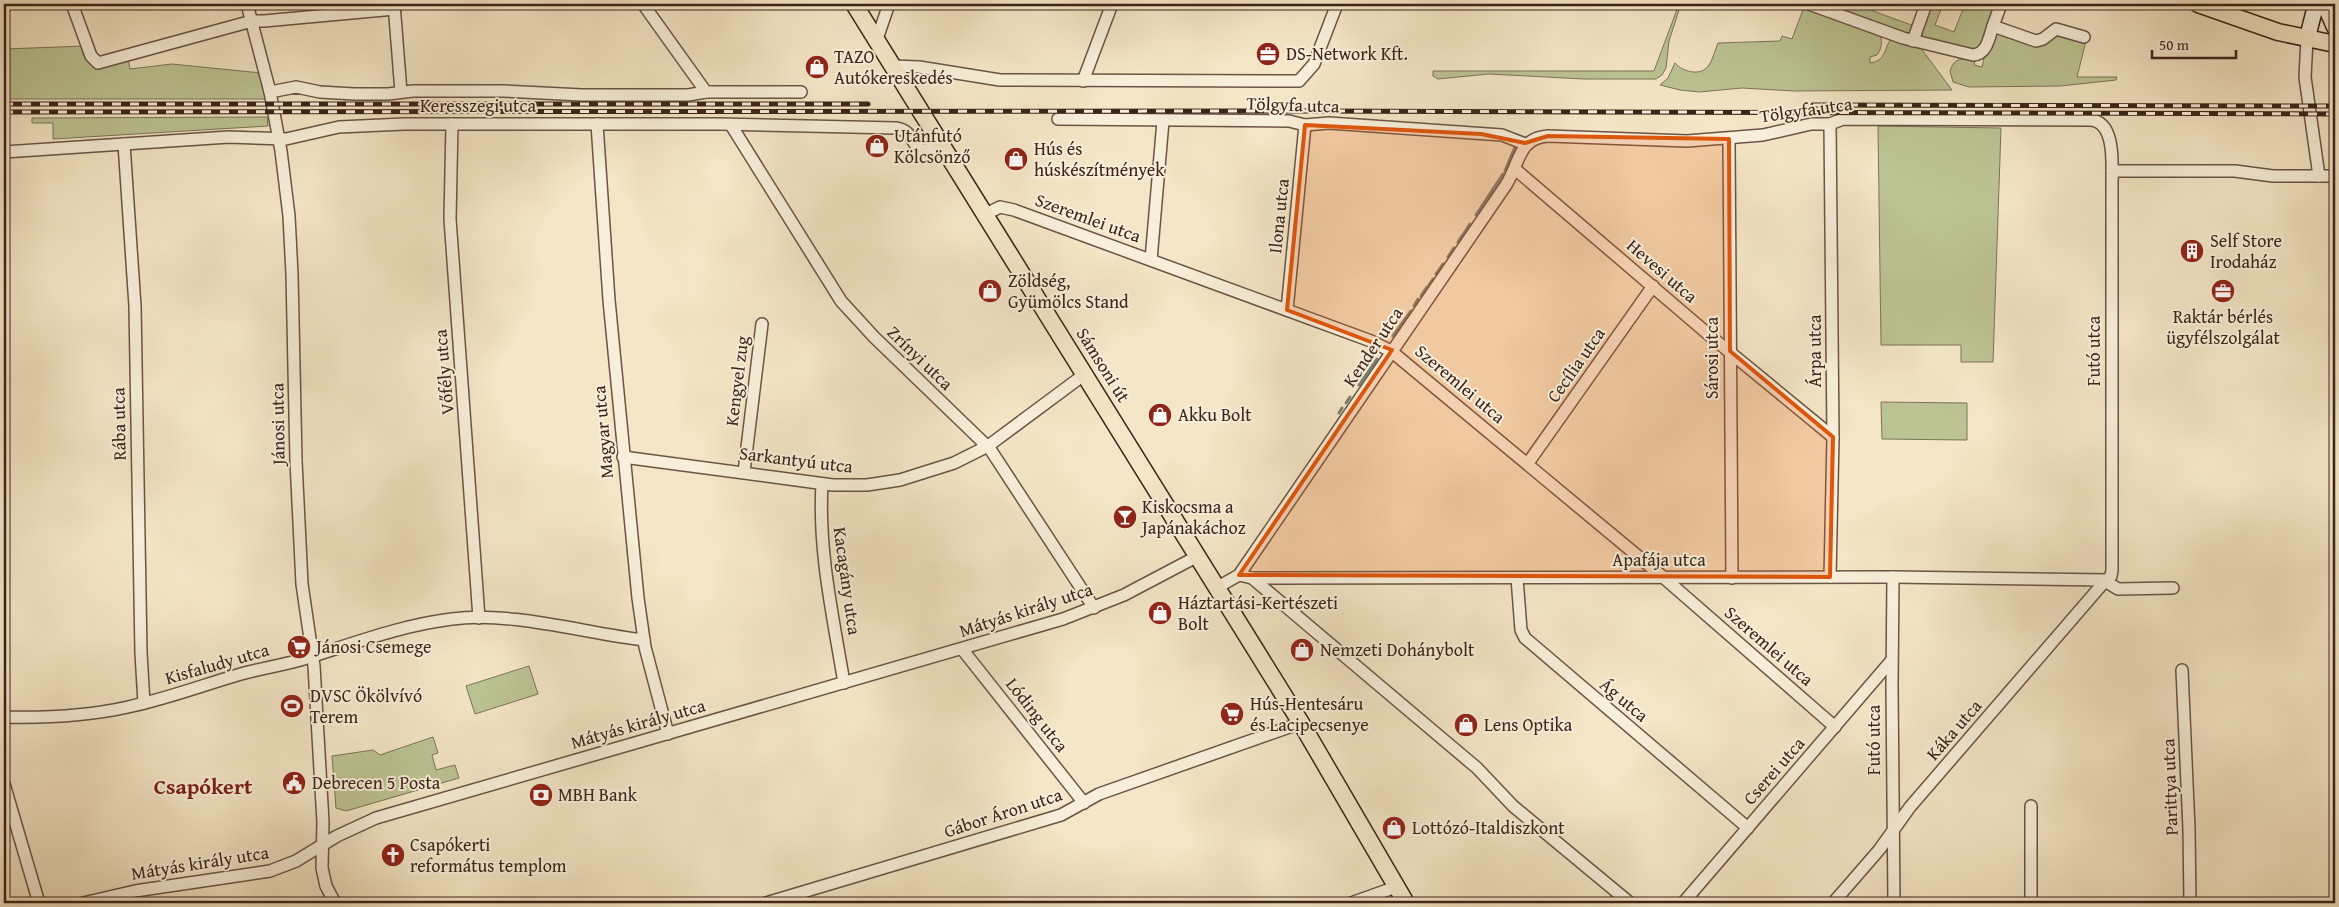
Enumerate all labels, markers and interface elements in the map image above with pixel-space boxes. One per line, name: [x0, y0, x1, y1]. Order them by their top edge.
scale bar: [2152, 28, 2235, 60]
text: 50 m: [2159, 34, 2190, 55]
place label: DS-Network Kft.: [1286, 40, 1408, 67]
office icon: DS-Network Kft.: [1255, 41, 1281, 67]
place label: TAZO Autókereskedés: [834, 43, 953, 91]
shop icon: TAZO Autókereskedés: [804, 54, 830, 80]
street label: Tölgyfa utca: [1246, 89, 1340, 120]
street label: Tölgyfa utca: [1758, 90, 1854, 129]
street label: Keresszegi utca: [420, 92, 536, 119]
place label: Utánfutó Kölcsönző: [894, 122, 970, 170]
shop icon: Utánfutó Kölcsönző: [864, 133, 890, 159]
place label: Hús és húskészítmények: [1034, 135, 1165, 183]
shop icon: Hús és húskészítmények: [1003, 146, 1029, 172]
street label: Ilona utca: [1261, 177, 1296, 255]
street label: Szeremlei utca: [1032, 186, 1145, 249]
place label: Self Store Irodaház: [2210, 227, 2282, 275]
street label: Hevesi utca: [1621, 232, 1704, 309]
building icon: Self Store Irodaház: [2179, 238, 2205, 264]
place label: Zöldség, Gyümölcs Stand: [1008, 267, 1129, 315]
shop icon: Zöldség, Gyümölcs Stand: [977, 278, 1003, 304]
office icon: Raktár bérlés ügyfélszolgálat: [2210, 278, 2236, 304]
street label: Kender utca: [1336, 301, 1410, 392]
place label: Raktár bérlés ügyfélszolgálat: [2166, 303, 2280, 351]
street label: Árpa utca: [1801, 314, 1828, 388]
street label: Futó utca: [2080, 315, 2107, 386]
street label: Sárosi utca: [1698, 316, 1725, 399]
street label: Zrínyi utca: [881, 319, 960, 396]
street label: Cecília utca: [1540, 321, 1612, 408]
street label: Sámsoni út: [1070, 322, 1137, 408]
street label: Vőfély utca: [426, 328, 461, 416]
street label: Kengyel zug: [718, 334, 755, 428]
street label: Szeremlei utca: [1409, 338, 1512, 430]
street label: Jánosi utca: [263, 382, 292, 467]
street label: Magyar utca: [585, 384, 620, 480]
street label: Rába utca: [104, 387, 133, 461]
place label: Akku Bolt: [1178, 401, 1252, 428]
shop icon: Akku Bolt: [1147, 402, 1173, 428]
street label: Sarkantyú utca: [738, 439, 855, 480]
place label: Kiskocsma a Japánakáchoz: [1140, 493, 1246, 541]
bar icon: Kiskocsma a Japánakáchoz: [1112, 504, 1138, 530]
street label: Kacagány utca: [827, 525, 868, 637]
street label: Apafája utca: [1612, 546, 1706, 573]
street label: Mátyás király utca: [956, 575, 1097, 644]
place label: Háztartási-Kertészeti Bolt: [1178, 589, 1338, 637]
street label: Szeremlei utca: [1719, 599, 1820, 692]
shop icon: Háztartási-Kertészeti Bolt: [1147, 600, 1173, 626]
place label: Jánosi Csemege: [314, 633, 432, 660]
supermarket icon: Jánosi Csemege: [286, 634, 312, 660]
street label: Kisfaludy utca: [162, 636, 273, 691]
place label: Nemzeti Dohánybolt: [1320, 636, 1475, 663]
shop icon: Nemzeti Dohánybolt: [1289, 637, 1315, 663]
street label: Ág utca: [1594, 671, 1655, 728]
street label: Lóding utca: [1000, 672, 1075, 758]
place label: DVSC Ökölvívó Terem: [310, 682, 422, 730]
place label: Hús-Hentesáru és Lacipecsenye: [1250, 690, 1369, 738]
street label: Mátyás király utca: [567, 691, 709, 756]
sports icon: DVSC Ökölvívó Terem: [279, 693, 305, 719]
street label: Káka utca: [1919, 693, 1988, 766]
supermarket icon: Hús-Hentesáru és Lacipecsenye: [1219, 701, 1245, 727]
street label: Futó utca: [1860, 704, 1887, 775]
place label: Lens Optika: [1484, 711, 1573, 738]
shop icon: Lens Optika: [1453, 712, 1479, 738]
street label: Cserei utca: [1736, 730, 1811, 811]
street label: Parittya utca: [2154, 738, 2185, 836]
place label: Debrecen 5 Posta: [312, 769, 441, 796]
district label: Csapókert: [154, 770, 253, 802]
public building icon: Debrecen 5 Posta: [281, 770, 307, 796]
place label: MBH Bank: [558, 781, 638, 808]
street label: Gábor Áron utca: [940, 781, 1066, 844]
bank icon: MBH Bank: [528, 782, 554, 808]
place label: Lottózó-Italdiszkont: [1412, 814, 1565, 841]
shop icon: Lottózó-Italdiszkont: [1381, 815, 1407, 841]
place label: Csapókerti református templom: [410, 831, 567, 879]
street label: Mátyás király utca: [129, 838, 271, 887]
church icon: Csapókerti református templom: [380, 842, 406, 868]

